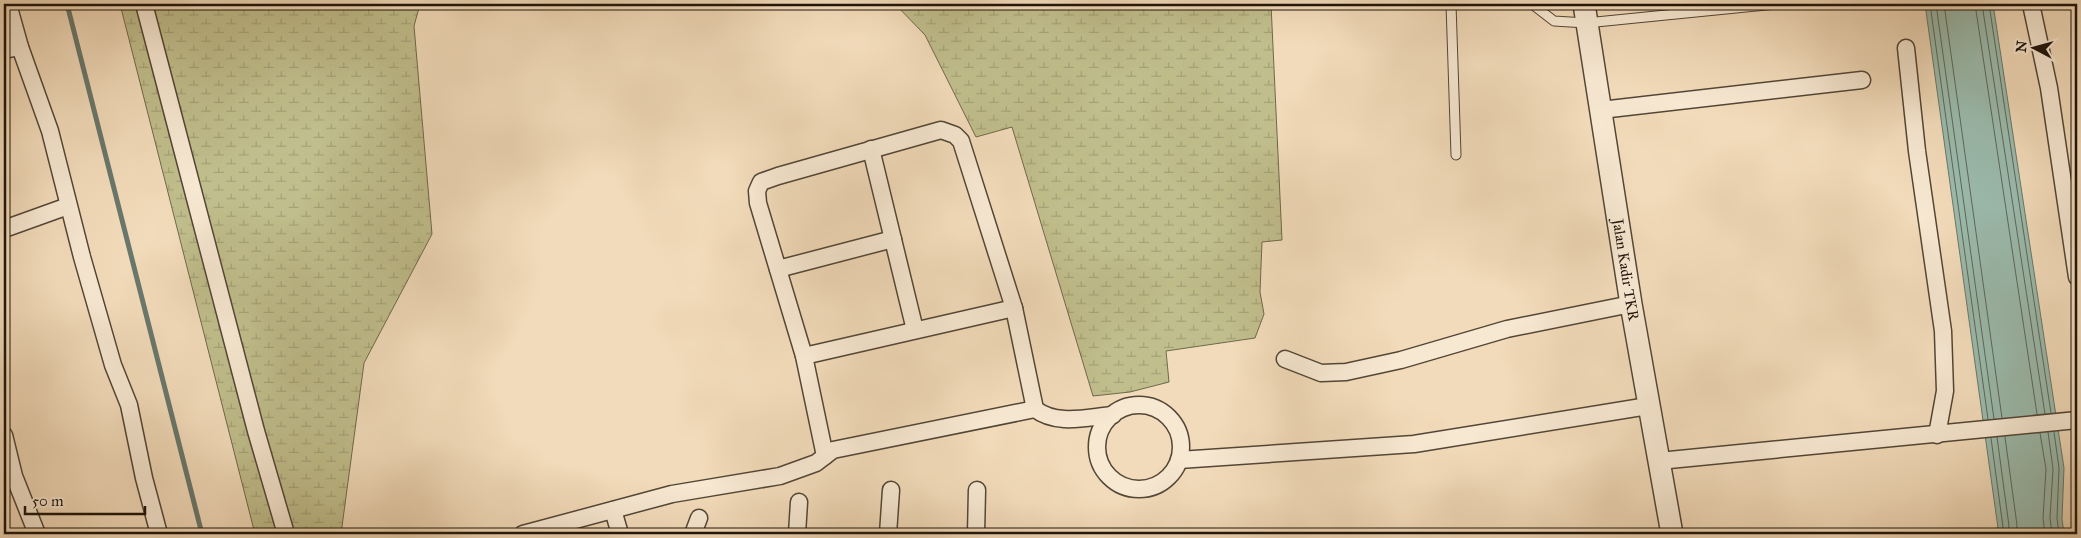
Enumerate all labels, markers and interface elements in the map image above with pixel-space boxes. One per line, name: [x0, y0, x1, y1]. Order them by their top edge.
north arrow: [2008, 22, 2058, 72]
text: N: [2012, 40, 2031, 53]
street label: Jalan Kadir TKR: [1607, 216, 1643, 323]
scale bar: [25, 483, 145, 515]
text: 50 m: [32, 492, 64, 510]

